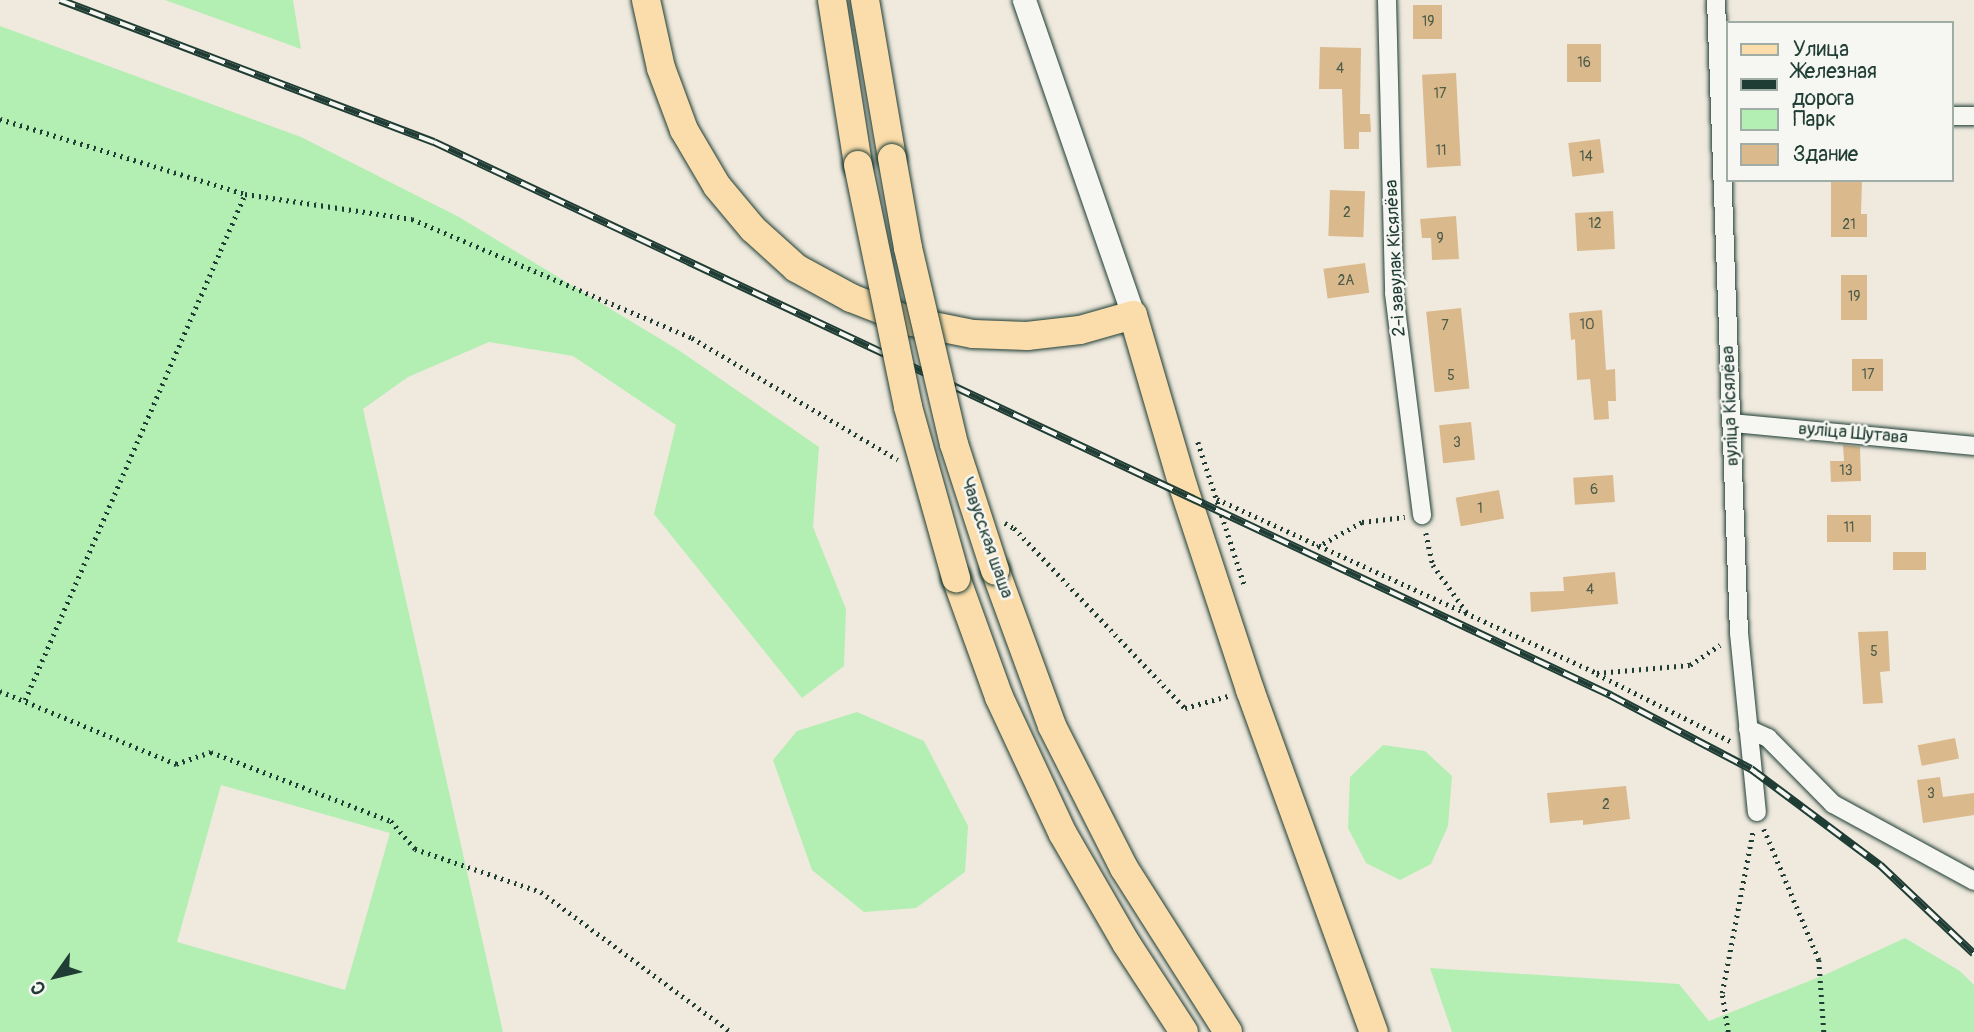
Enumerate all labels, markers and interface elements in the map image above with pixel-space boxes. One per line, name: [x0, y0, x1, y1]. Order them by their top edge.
house number: 19: [1422, 14, 1434, 30]
legend: [1726, 21, 1953, 182]
text: Улица: [1793, 36, 1849, 63]
house number: 16: [1577, 55, 1591, 71]
text: Железная дорога: [1792, 58, 1877, 112]
house number: 4: [1336, 61, 1344, 77]
house number: 17: [1434, 86, 1446, 102]
text: Парк: [1793, 106, 1836, 133]
text: Здание: [1793, 141, 1858, 168]
house number: 11: [1436, 143, 1446, 159]
house number: 14: [1579, 149, 1593, 165]
street label: 2-і завулак Кісялёва: [1381, 179, 1411, 337]
house number: 2: [1343, 205, 1351, 221]
house number: 12: [1588, 216, 1602, 232]
house number: 21: [1842, 217, 1856, 233]
house number: 9: [1436, 231, 1444, 247]
house number: 2А: [1338, 273, 1354, 289]
house number: 19: [1848, 289, 1860, 305]
house number: 10: [1579, 317, 1595, 333]
house number: 7: [1441, 318, 1449, 334]
street label: вуліца Кісялёва: [1718, 345, 1744, 467]
house number: 17: [1862, 367, 1874, 383]
house number: 5: [1447, 368, 1455, 384]
street label: вуліца Шутава: [1797, 418, 1909, 450]
house number: 3: [1453, 435, 1461, 451]
house number: 13: [1839, 463, 1853, 479]
street label: Чавусская шаша: [955, 475, 1017, 601]
house number: 6: [1590, 482, 1598, 498]
house number: 1: [1477, 501, 1483, 517]
house number: 11: [1844, 520, 1854, 536]
house number: 4: [1586, 582, 1594, 598]
house number: 5: [1870, 644, 1878, 660]
house number: 3: [1927, 786, 1935, 802]
house number: 2: [1602, 797, 1610, 813]
north arrow: [21, 941, 91, 1011]
text: С: [25, 976, 52, 999]

